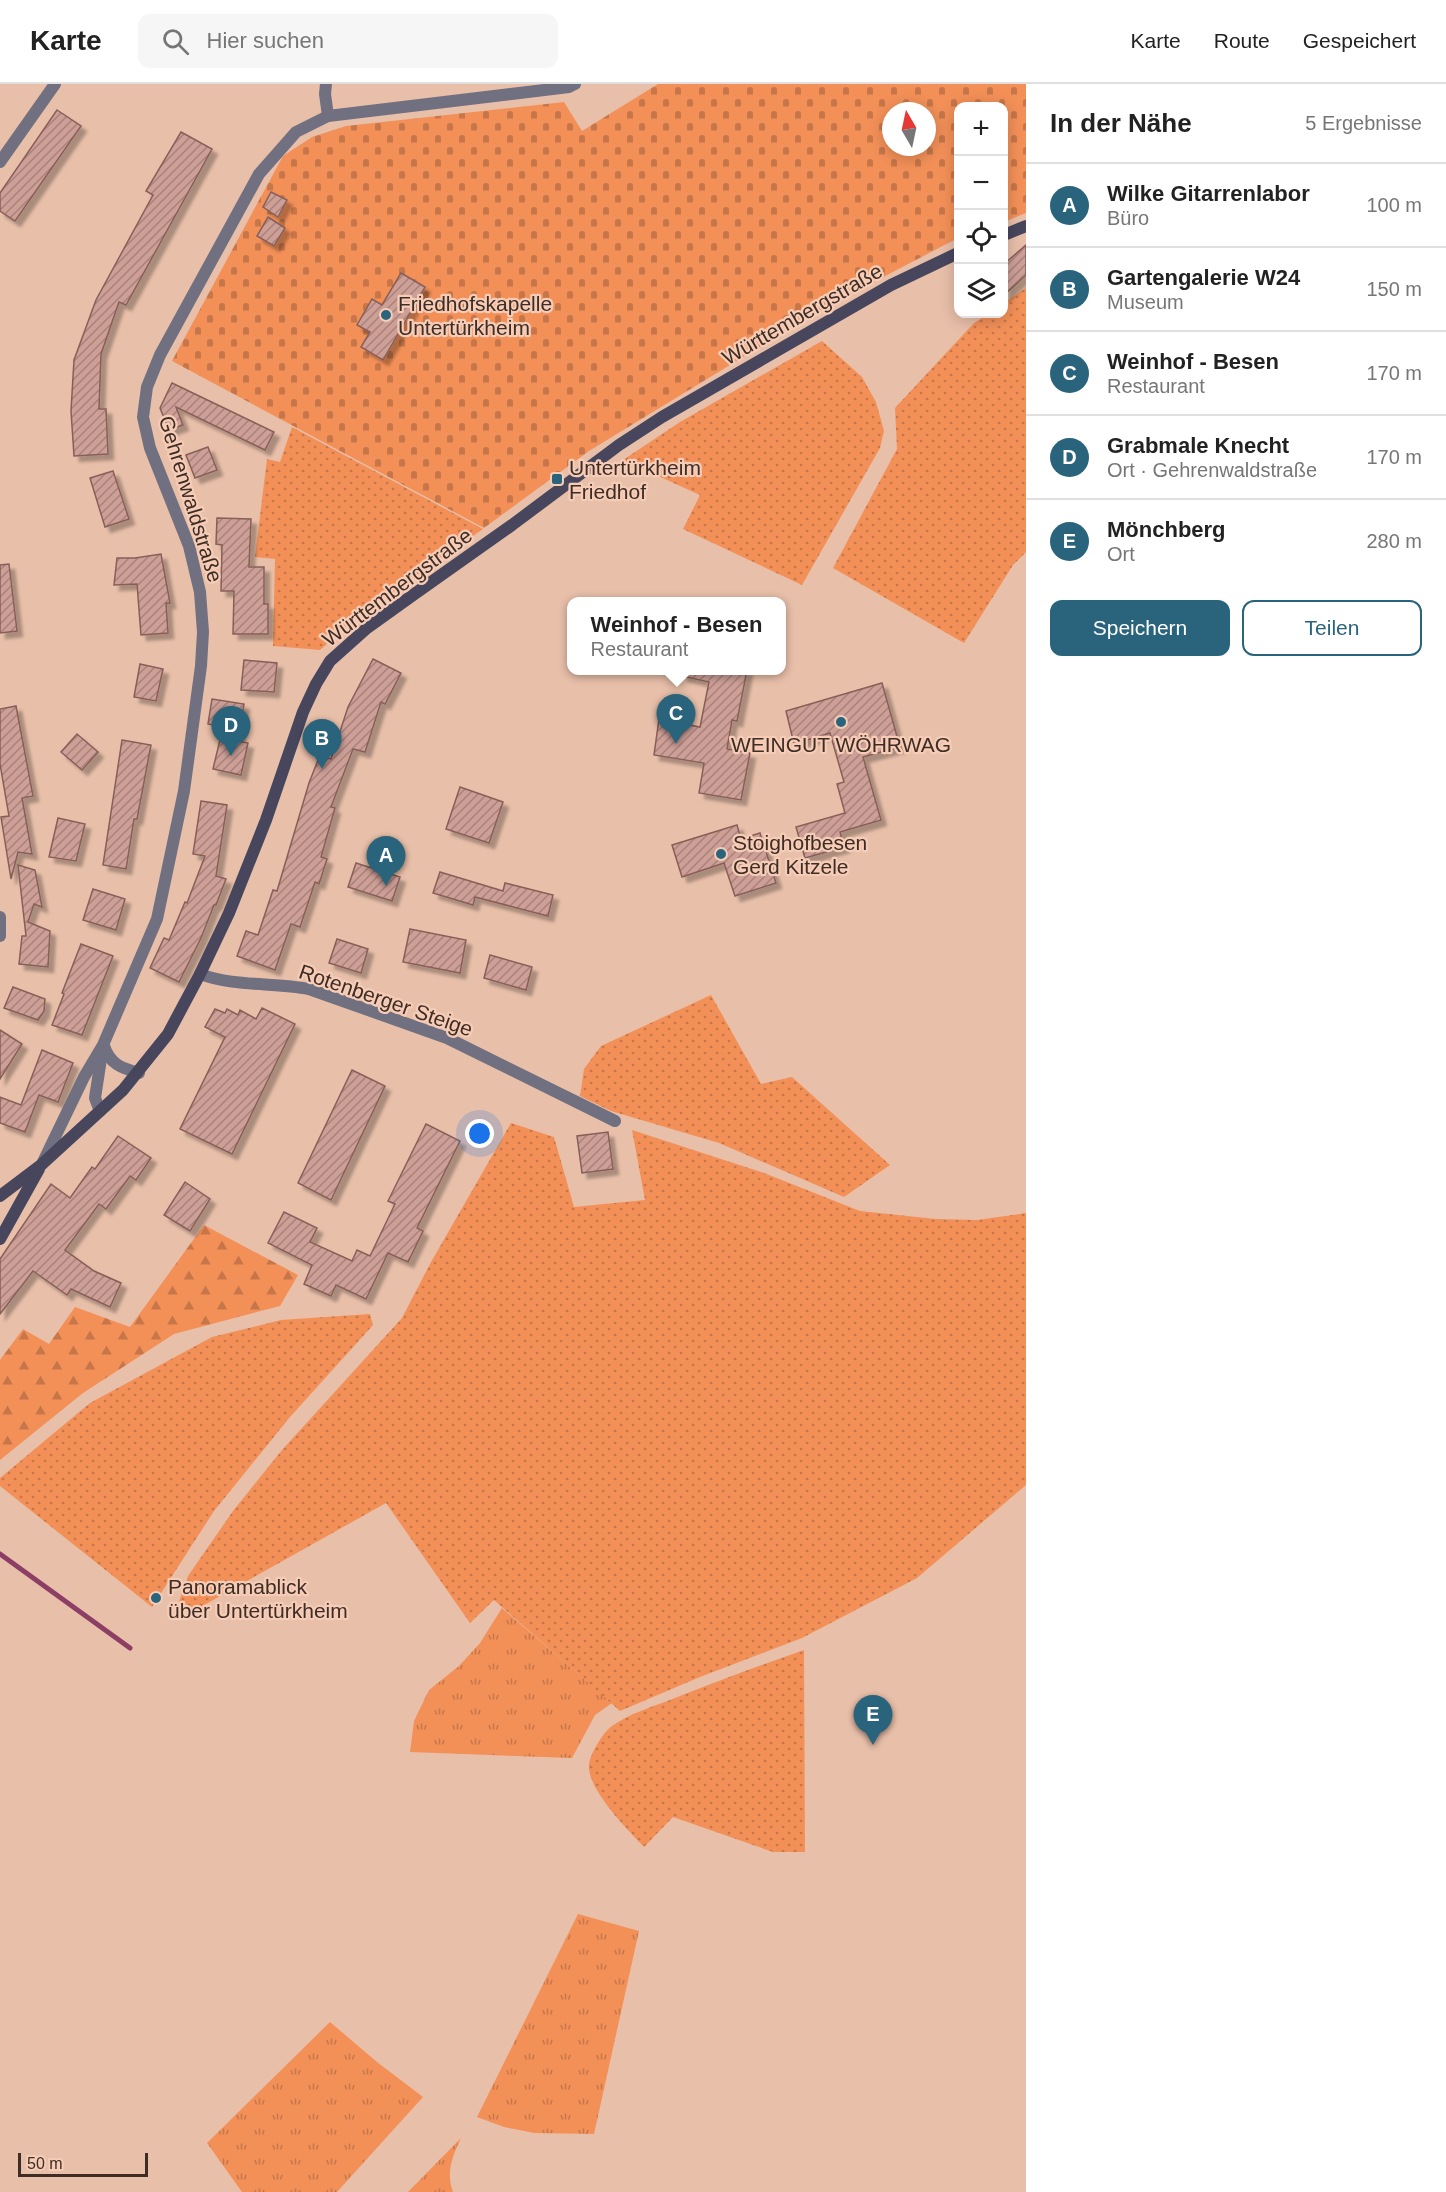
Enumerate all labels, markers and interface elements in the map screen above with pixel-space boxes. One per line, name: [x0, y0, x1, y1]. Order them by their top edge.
search box: [138, 14, 558, 68]
text: Karte: [30, 25, 102, 56]
icon: search: [159, 25, 192, 58]
text: Hier suchen: [207, 28, 324, 53]
text: Karte: [1131, 29, 1181, 52]
text: Route: [1214, 29, 1270, 52]
text: Gespeichert: [1303, 29, 1416, 52]
north arrow: [882, 102, 936, 156]
map controls: [954, 102, 1008, 318]
button: +: [954, 102, 1008, 156]
text: In der Nähe: [1050, 108, 1192, 138]
text: 5 Ergebnisse: [1305, 112, 1422, 134]
button: −: [954, 156, 1008, 210]
text: Wilke Gitarrenlabor: [1107, 181, 1310, 206]
text: A: [1062, 194, 1077, 216]
text: 100 m: [1366, 194, 1422, 216]
text: Büro: [1107, 207, 1149, 229]
button: locate: [954, 210, 1008, 264]
street label: Württembergstraße: [718, 259, 886, 369]
button: layers: [954, 264, 1008, 318]
text: Gartengalerie W24: [1107, 265, 1300, 290]
text: B: [1062, 278, 1077, 300]
text: 150 m: [1366, 278, 1422, 300]
text: Museum: [1107, 291, 1184, 313]
place label: Friedhofskapelle Untertürkheim: [398, 292, 552, 339]
marker: Friedhofskapelle Untertürkheim: [379, 308, 393, 322]
text: Weinhof - Besen: [1107, 349, 1279, 374]
text: C: [1062, 362, 1077, 384]
text: 170 m: [1366, 362, 1422, 384]
text: Restaurant: [1107, 375, 1205, 397]
street label: Gehrenwaldstraße: [155, 413, 227, 585]
text: Grabmale Knecht: [1107, 433, 1289, 458]
text: D: [1062, 446, 1077, 468]
text: 170 m: [1366, 446, 1422, 468]
place label: Untertürkheim Friedhof: [569, 456, 701, 503]
text: Ort · Gehrenwaldstraße: [1107, 459, 1317, 481]
marker: Untertürkheim Friedhof: [550, 472, 564, 486]
text: Mönchberg: [1107, 517, 1226, 542]
street label: Württembergstraße: [318, 523, 476, 651]
text: E: [1063, 530, 1076, 552]
text: 280 m: [1366, 530, 1422, 552]
text: Ort: [1107, 543, 1135, 565]
popup: [567, 597, 786, 675]
button: Speichern: [1050, 600, 1230, 656]
button: Teilen: [1242, 600, 1422, 656]
text: Weinhof - Besen: [591, 612, 762, 637]
text: Restaurant: [591, 638, 688, 660]
pin: C: [656, 694, 696, 744]
pin: D: [212, 706, 250, 756]
marker: WEINGUT WÖHRWAG: [834, 715, 848, 729]
pin: B: [302, 720, 342, 769]
place label: WEINGUT WÖHRWAG: [731, 733, 951, 756]
place label: Stoighofbesen Gerd Kitzele: [733, 831, 867, 878]
pin: A: [366, 836, 406, 886]
marker: Stoighofbesen Gerd Kitzele: [714, 847, 728, 861]
street label: Rotenberger Steige: [296, 959, 476, 1041]
your location: [465, 1119, 494, 1148]
place label: Panoramablick über Untertürkheim: [168, 1575, 348, 1622]
marker: Panoramablick über Untertürkheim: [149, 1591, 163, 1605]
pin: E: [854, 1696, 892, 1745]
scale bar: [18, 2150, 148, 2178]
text: 50 m: [27, 2155, 63, 2172]

